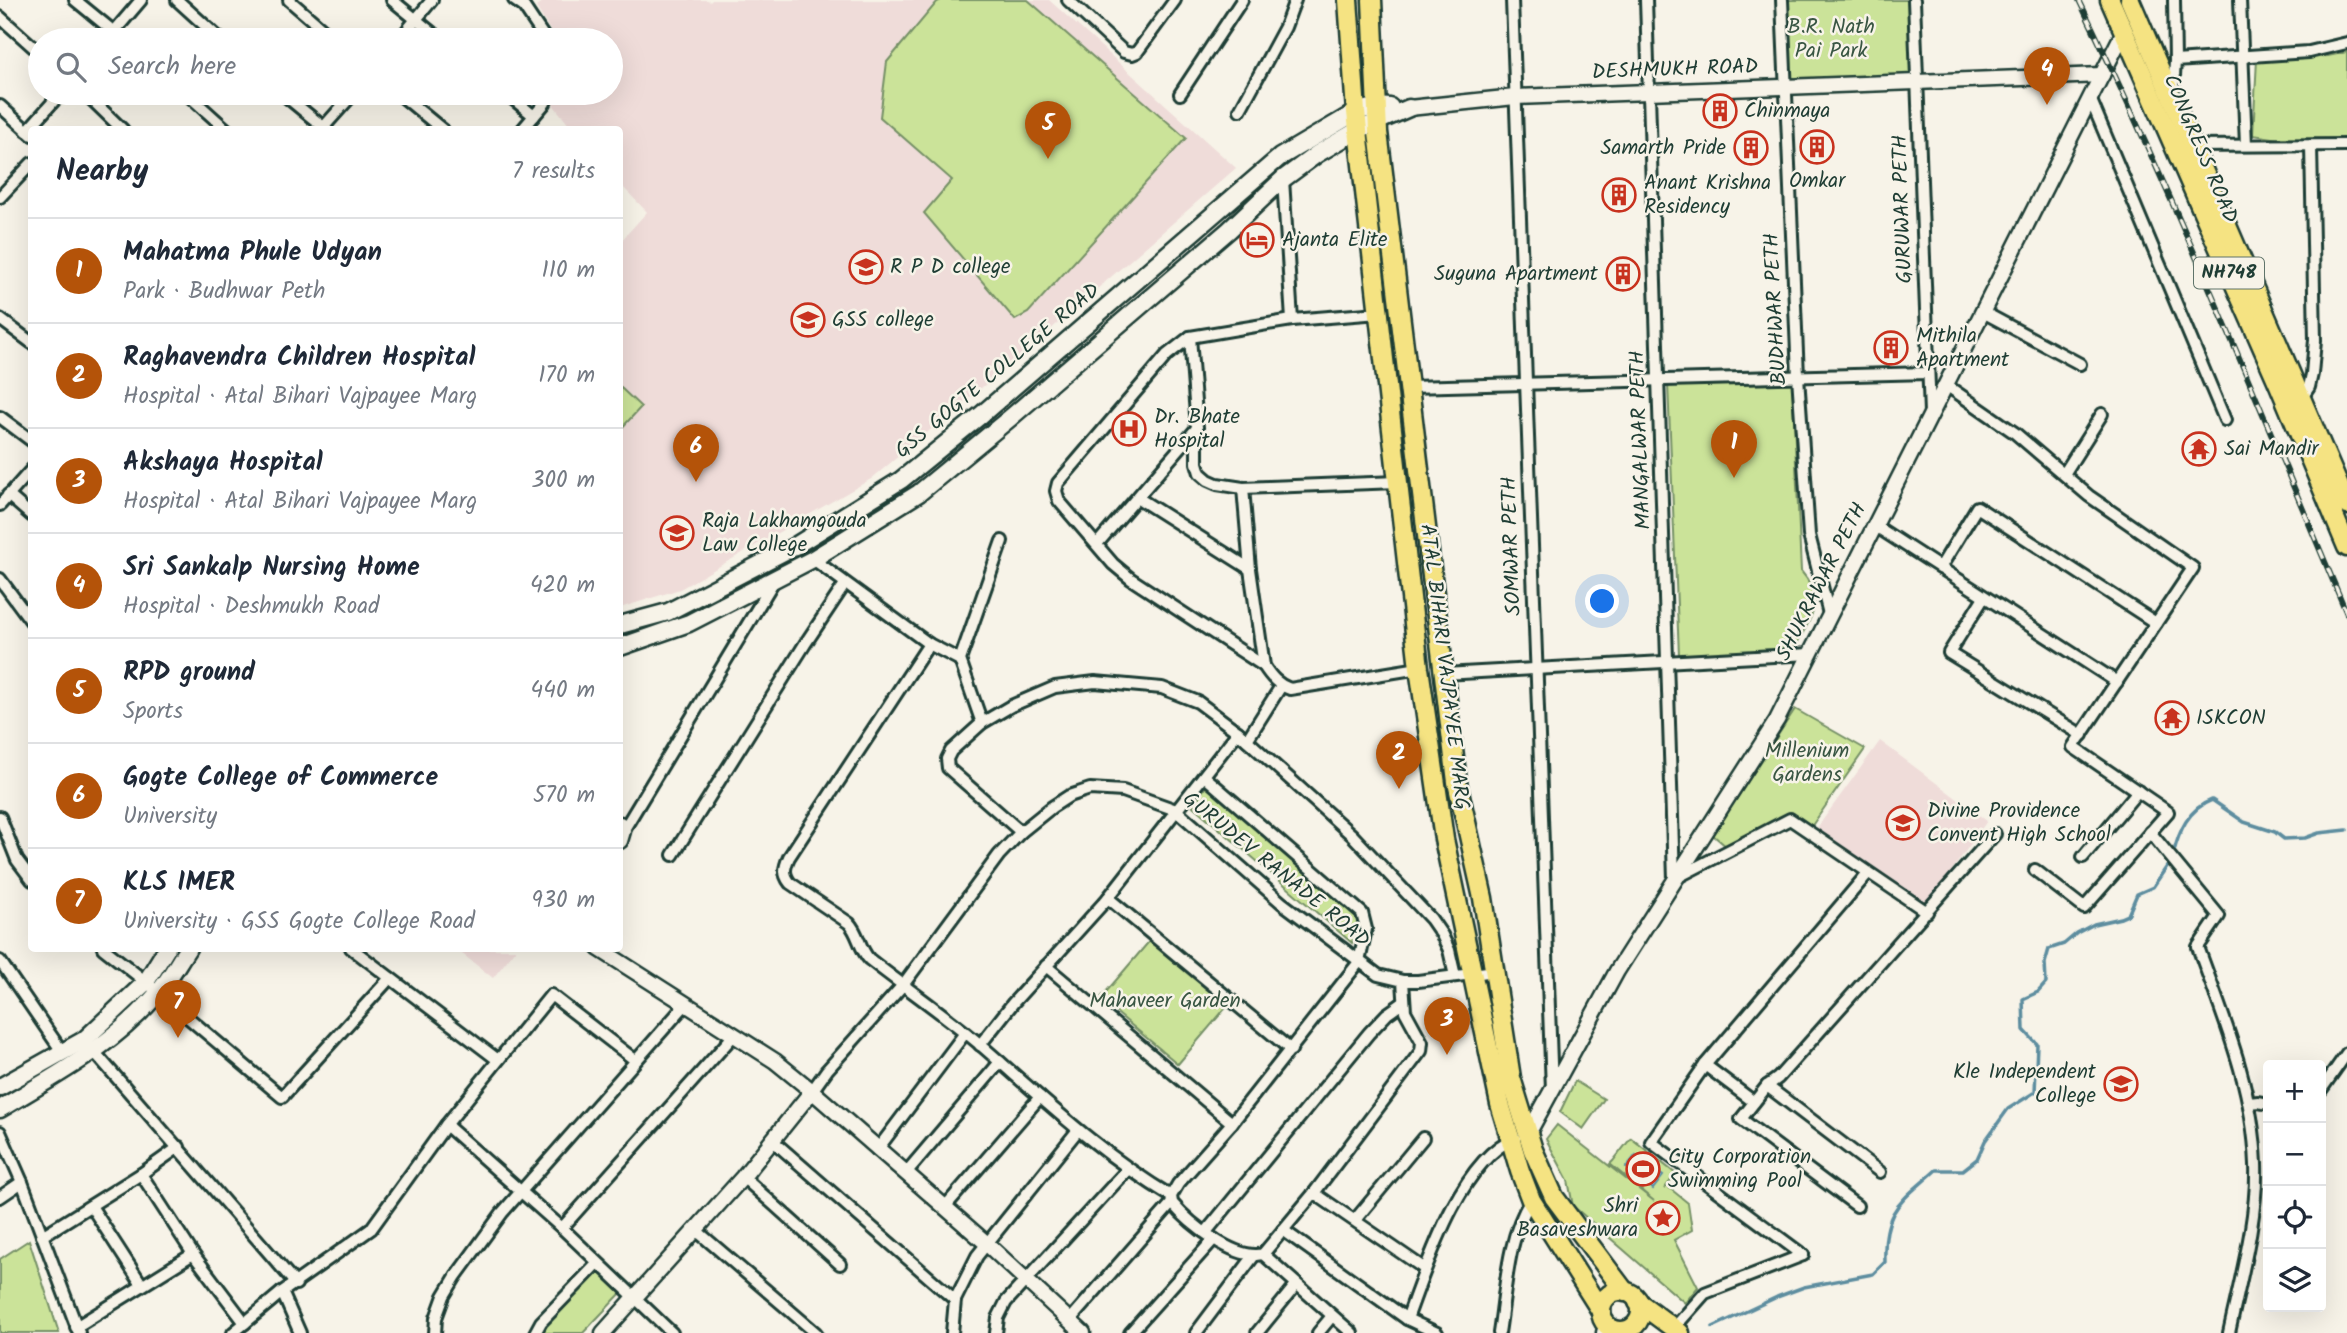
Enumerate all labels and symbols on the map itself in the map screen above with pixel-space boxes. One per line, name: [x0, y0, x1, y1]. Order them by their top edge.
park label: B.R. Nath Pai Park: [1787, 11, 1875, 68]
pin: 4: [2024, 47, 2070, 105]
street label: DESHMUKH ROAD: [1591, 51, 1759, 89]
street label: CONGRESS ROAD: [2154, 69, 2246, 229]
building icon: Chinmaya: [1701, 92, 1739, 130]
place label: Chinmaya: [1744, 95, 1830, 128]
pin: 5: [1025, 101, 1071, 159]
building icon: Omkar: [1798, 128, 1836, 166]
building icon: Samarth Pride: [1732, 129, 1770, 167]
place label: Samarth Pride: [1600, 132, 1727, 165]
street label: GURUWAR PETH: [1884, 134, 1922, 284]
place label: Omkar: [1789, 165, 1846, 198]
place label: Anant Krishna Residency: [1644, 167, 1771, 224]
building icon: Anant Krishna Residency: [1600, 176, 1638, 214]
hotel icon: Ajanta Elite: [1238, 221, 1276, 259]
place label: Ajanta Elite: [1282, 224, 1388, 257]
street label: BUDHWAR PETH: [1756, 232, 1796, 386]
school or university icon: R P D college: [847, 248, 885, 286]
place label: R P D college: [890, 251, 1011, 284]
building icon: Suguna Apartment: [1604, 255, 1642, 293]
place label: Suguna Apartment: [1434, 258, 1599, 291]
road number: NH748: [2194, 258, 2264, 288]
street label: GSS GOGTE COLLEGE ROAD: [888, 275, 1108, 467]
school or university icon: GSS college: [789, 301, 827, 339]
place label: GSS college: [832, 304, 934, 337]
place label: Mithila Apartment: [1916, 320, 2010, 377]
building icon: Mithila Apartment: [1872, 329, 1910, 367]
street label: MANGALWAR PETH: [1621, 350, 1661, 530]
place label: Dr. Bhate Hospital: [1154, 401, 1241, 458]
hospital icon: Dr. Bhate Hospital: [1110, 410, 1148, 448]
pin: 1: [1711, 420, 1757, 478]
pin: 6: [673, 424, 719, 482]
temple icon: Sai Mandir: [2180, 430, 2218, 468]
place label: Sai Mandir: [2224, 433, 2320, 466]
street label: SOMWAR PETH: [1493, 476, 1531, 616]
street label: SHUKRAWAR PETH: [1768, 497, 1876, 667]
place label: Raja Lakhamgouda Law College: [702, 505, 867, 562]
school or university icon: Raja Lakhamgouda Law College: [658, 514, 696, 552]
street label: ATAL BIHARI VAJPAYEE MARG: [1410, 522, 1478, 812]
your location: [1585, 584, 1619, 618]
temple icon: ISKCON: [2153, 699, 2191, 737]
place label: ISKCON: [2196, 702, 2266, 735]
pin: 2: [1376, 731, 1422, 789]
park label: Millenium Gardens: [1765, 735, 1849, 792]
street label: GURUDEV RANADE ROAD: [1175, 784, 1377, 956]
place label: Divine Providence Convent High School: [1927, 795, 2111, 852]
school or university icon: Divine Providence Convent High School: [1884, 804, 1922, 842]
pin: 7: [155, 980, 201, 1038]
park label: Mahaveer Garden: [1089, 985, 1241, 1018]
pin: 3: [1424, 997, 1470, 1055]
place label: Kle Independent College: [1953, 1056, 2097, 1113]
school or university icon: Kle Independent College: [2102, 1065, 2140, 1103]
place label: City Corporation Swimming Pool: [1668, 1141, 1811, 1198]
sports icon: City Corporation Swimming Pool: [1624, 1150, 1662, 1188]
place label: Shri Basaveshwara: [1517, 1190, 1639, 1247]
place icon: Shri Basaveshwara: [1644, 1199, 1682, 1237]

